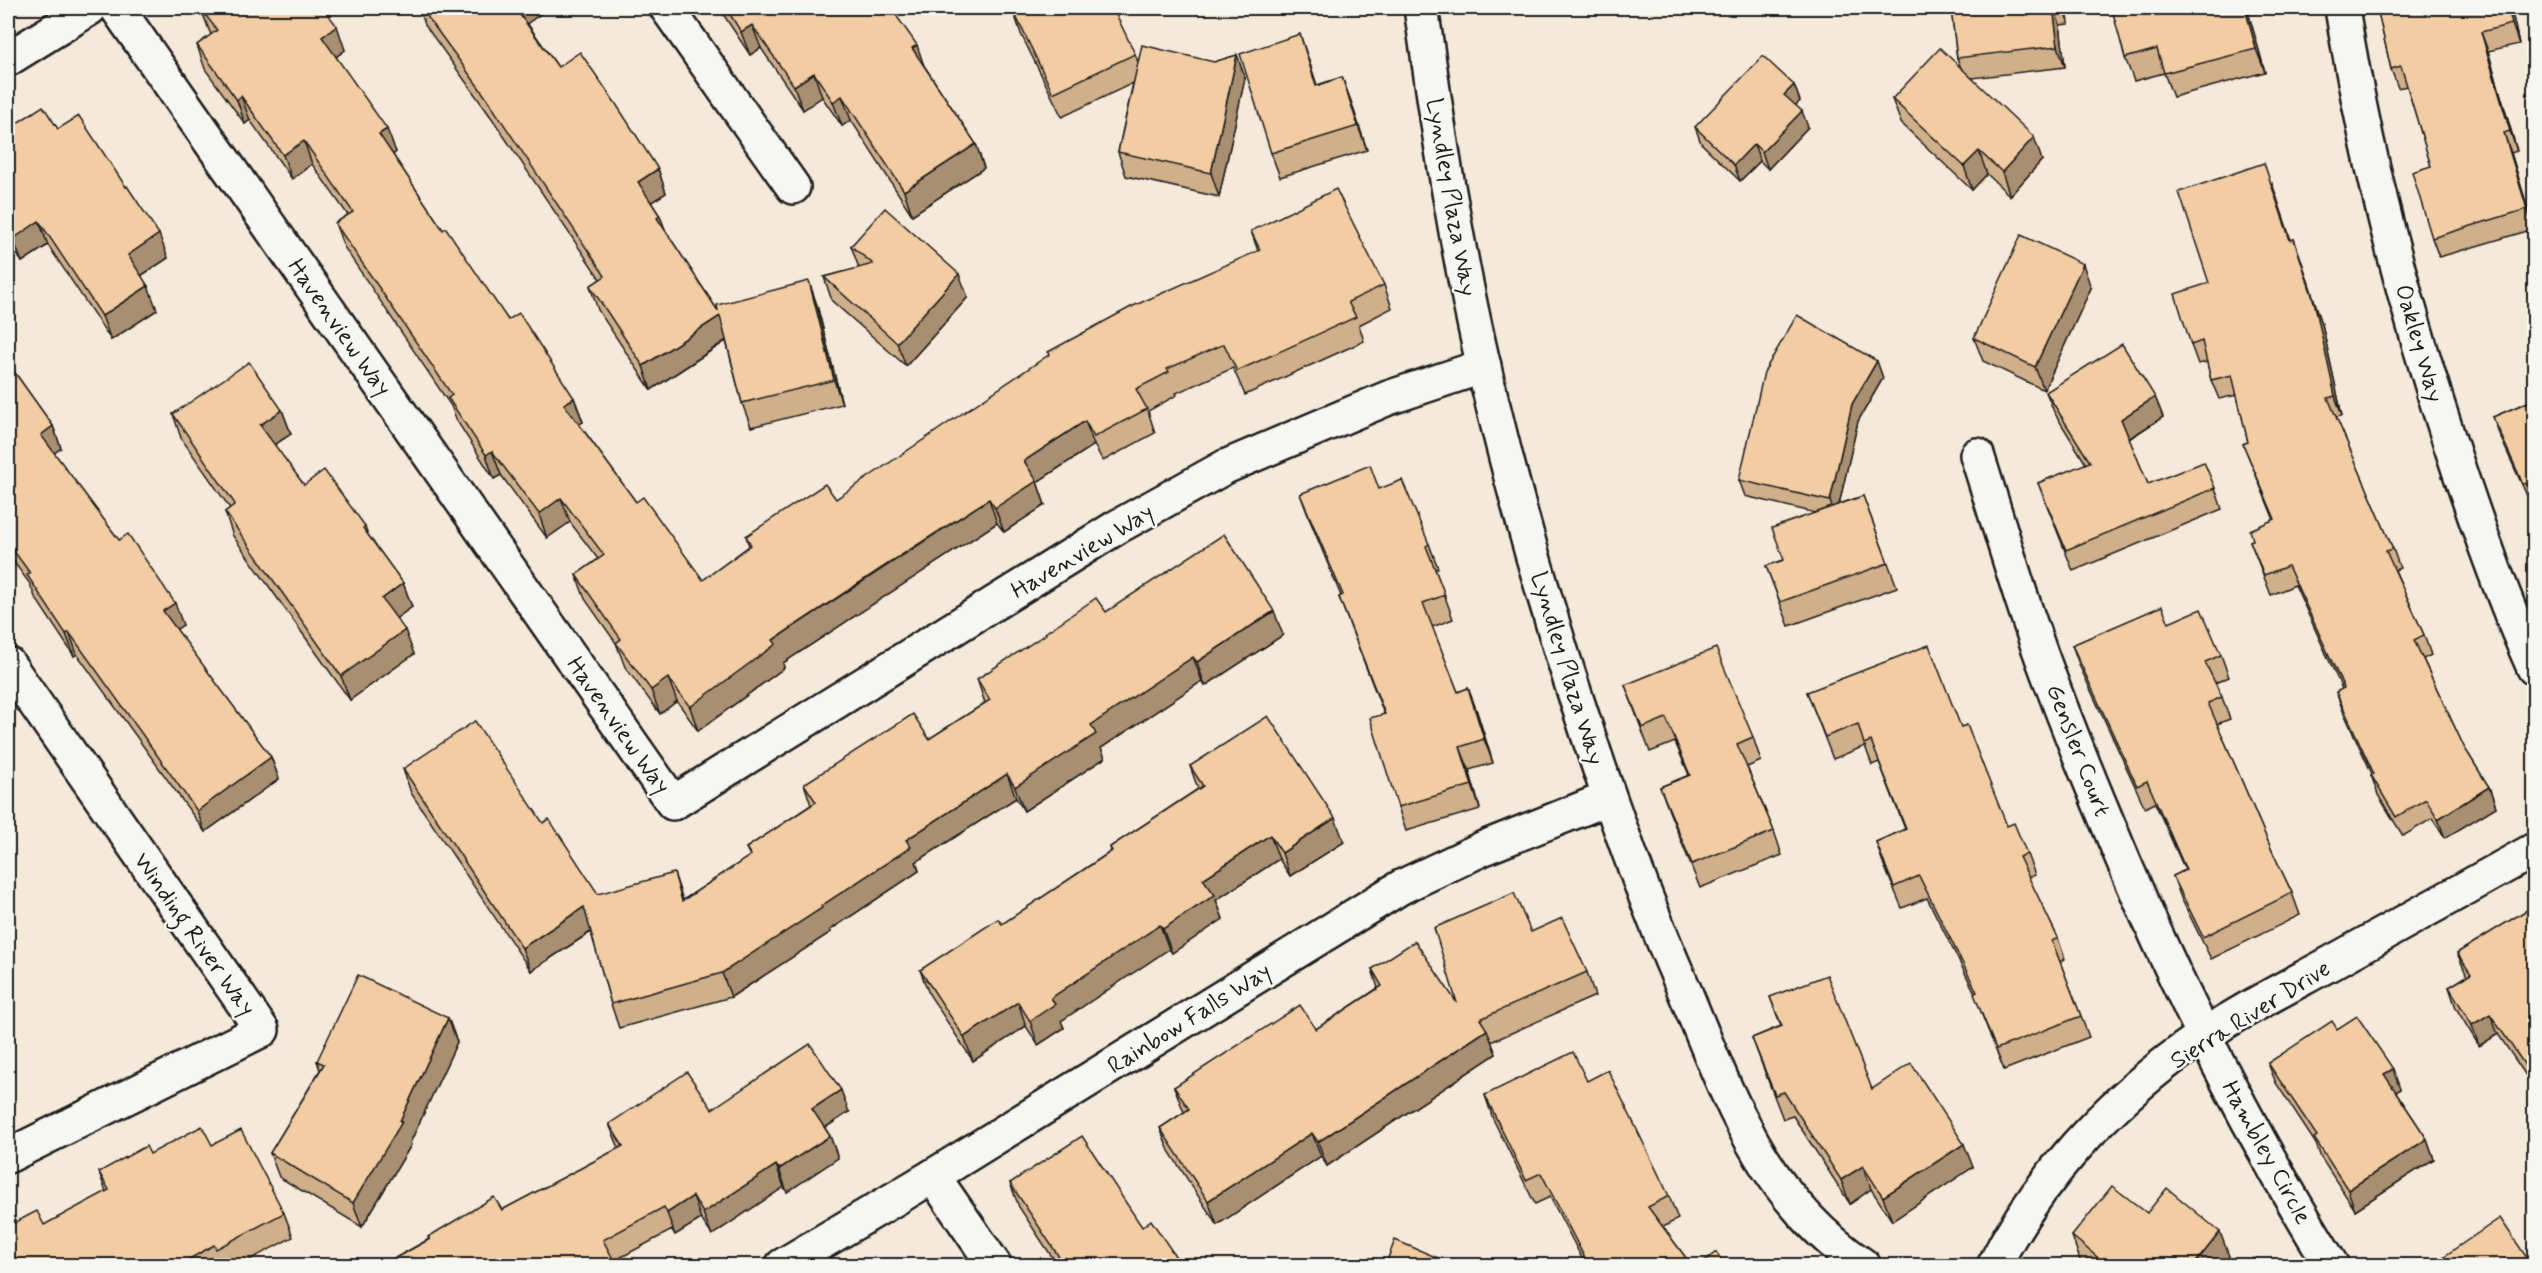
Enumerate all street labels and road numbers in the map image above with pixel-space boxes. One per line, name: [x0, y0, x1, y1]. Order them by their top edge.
street label: Lyndley Plaza Way: [1418, 96, 1483, 299]
street label: Havenview Way: [280, 253, 398, 403]
street label: Oakley Way: [2387, 281, 2450, 406]
street label: Havenview Way: [1006, 497, 1160, 607]
street label: Lyndley Plaza Way: [1522, 568, 1611, 769]
street label: Havenview Way: [559, 651, 677, 801]
street label: Gensler Court: [2038, 680, 2117, 821]
street label: Winding River Way: [123, 847, 262, 1024]
street label: Sierra River Drive: [2165, 954, 2337, 1077]
street label: Rainbow Falls Way: [1102, 956, 1277, 1082]
street label: Hambley Circle: [2214, 1076, 2318, 1230]

